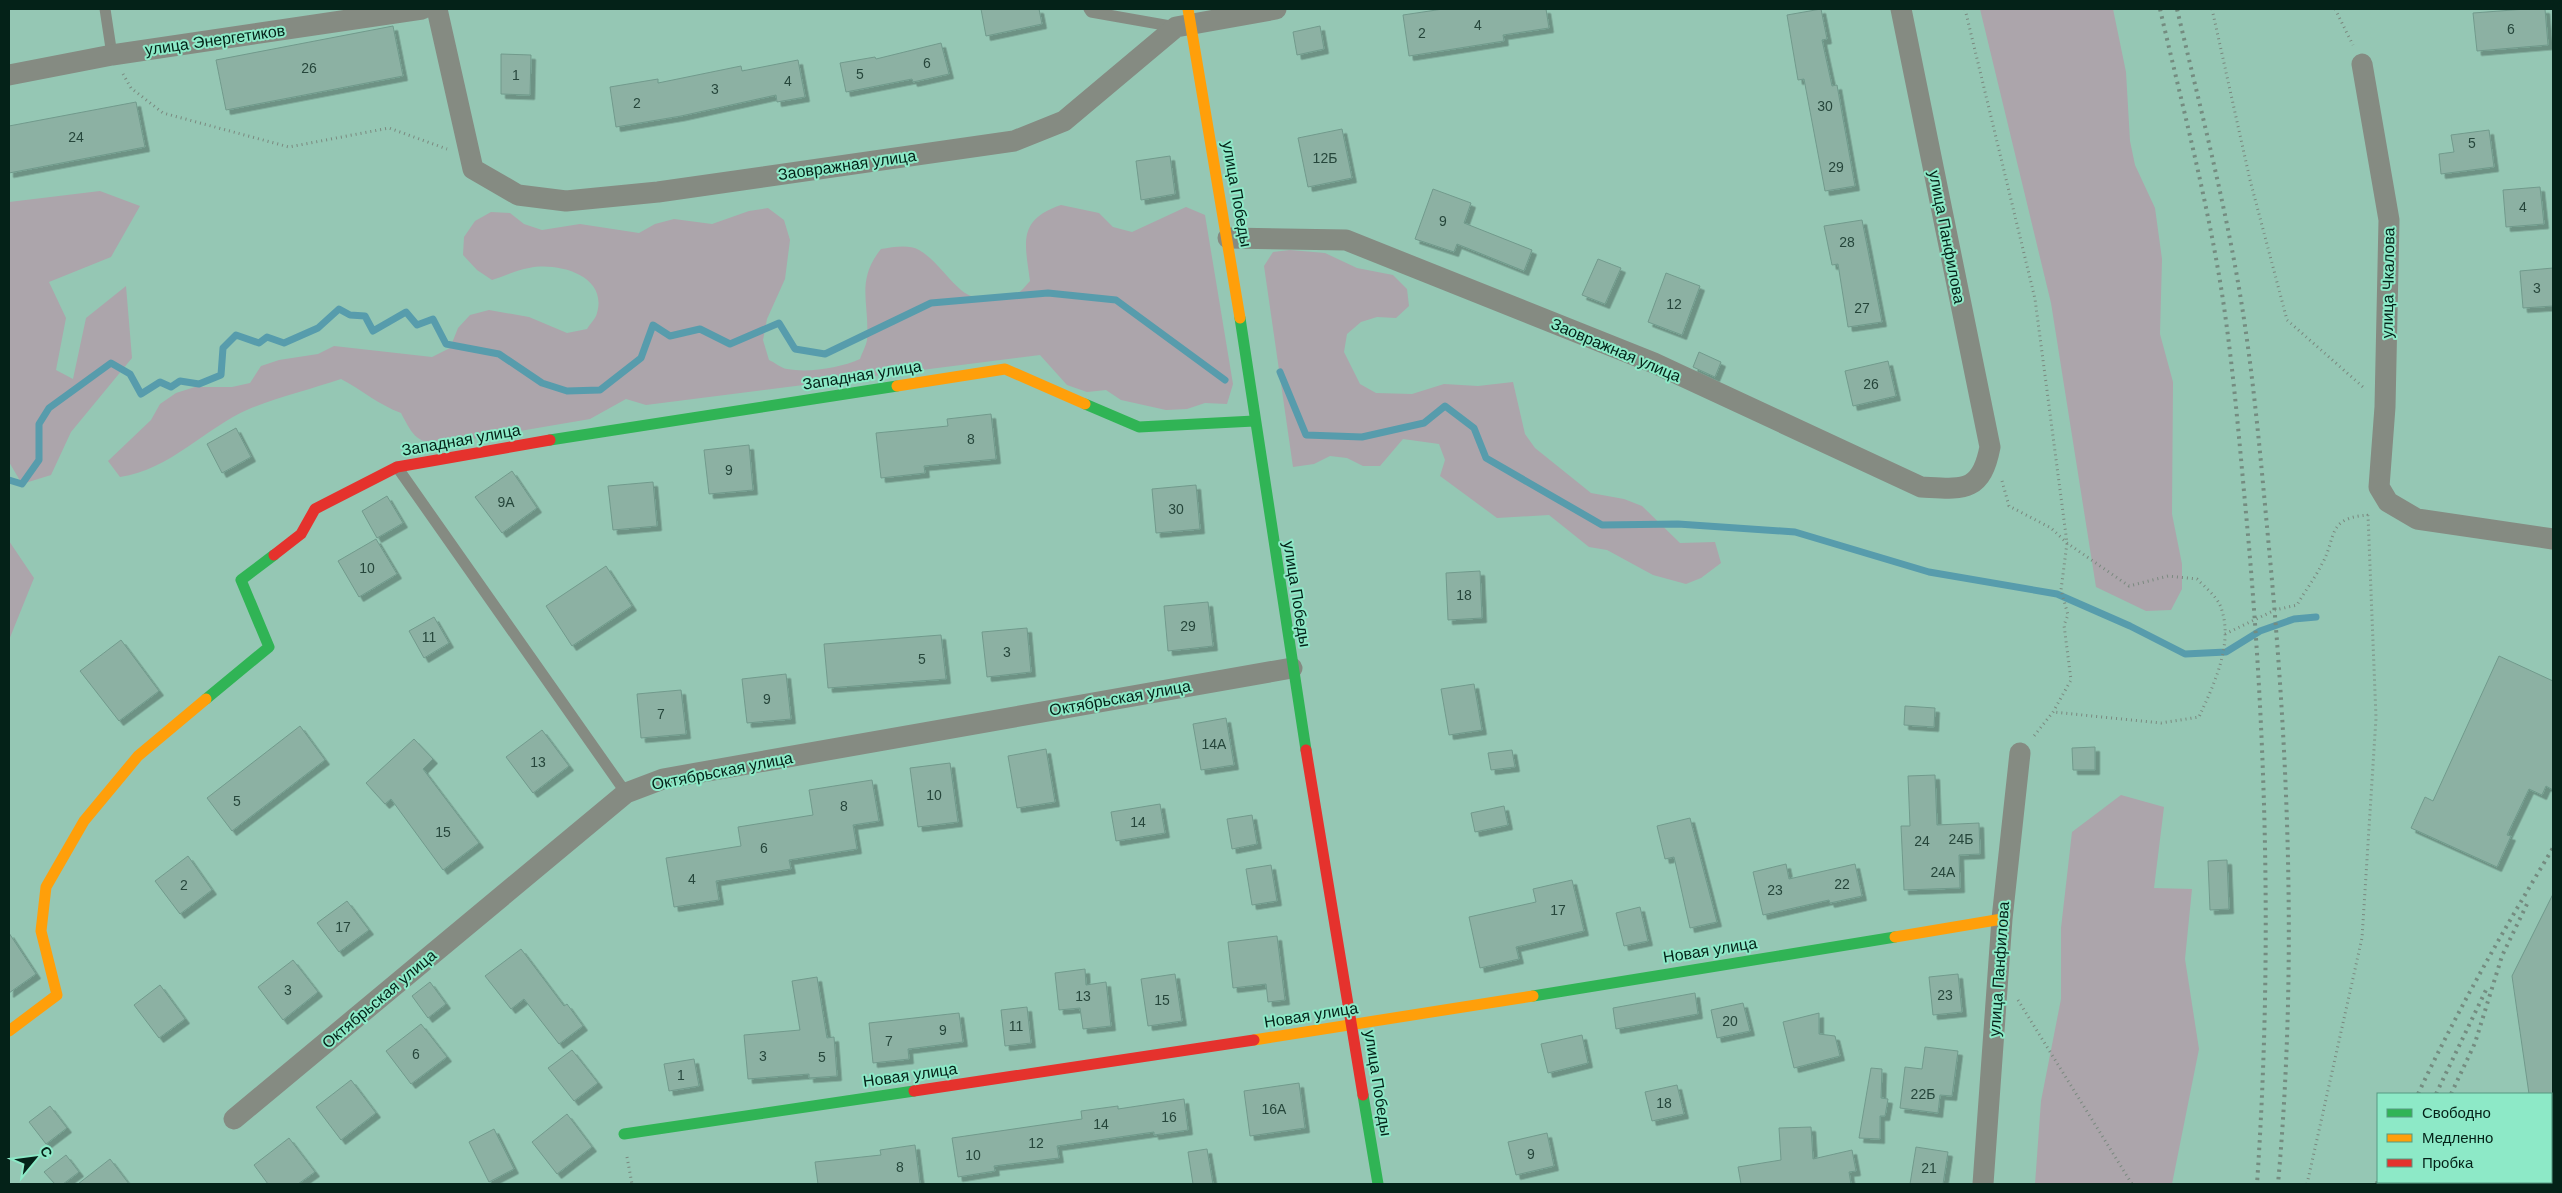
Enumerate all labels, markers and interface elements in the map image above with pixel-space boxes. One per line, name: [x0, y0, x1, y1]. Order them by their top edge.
house number: 4: [1474, 17, 1482, 33]
house number: 6: [2507, 21, 2515, 37]
street label: улица Энергетиков: [144, 22, 286, 58]
house number: 2: [1418, 25, 1426, 41]
house number: 6: [923, 55, 931, 71]
house number: 26: [301, 60, 317, 76]
house number: 5: [856, 66, 864, 82]
house number: 1: [512, 67, 520, 83]
house number: 4: [784, 73, 792, 89]
house number: 3: [711, 81, 719, 97]
house number: 2: [633, 95, 641, 111]
house number: 30: [1817, 98, 1833, 114]
house number: 24: [68, 129, 84, 145]
house number: 5: [2468, 135, 2476, 151]
street label: улица Победы: [1219, 140, 1255, 248]
street label: Заовражная улица: [777, 147, 917, 183]
house number: 12Б: [1313, 150, 1337, 166]
house number: 29: [1828, 159, 1844, 175]
street label: улица Панфилова: [1926, 169, 1968, 305]
house number: 4: [2519, 199, 2527, 215]
house number: 9: [1439, 213, 1447, 229]
street label: улица Чкалова: [2379, 227, 2397, 339]
house number: 28: [1839, 234, 1855, 250]
house number: 3: [2533, 280, 2541, 296]
house number: 12: [1666, 296, 1682, 312]
house number: 27: [1854, 300, 1870, 316]
street label: Заовражная улица: [1549, 315, 1684, 385]
street label: Западная улица: [801, 357, 923, 393]
house number: 26: [1863, 376, 1879, 392]
street label: Западная улица: [400, 421, 522, 459]
house number: 8: [967, 431, 975, 447]
house number: 9: [725, 462, 733, 478]
house number: 9А: [497, 494, 515, 510]
house number: 30: [1168, 501, 1184, 517]
street label: улица Победы: [1280, 540, 1314, 648]
house number: 10: [359, 560, 375, 576]
house number: 18: [1456, 587, 1472, 603]
house number: 29: [1180, 618, 1196, 634]
house number: 11: [422, 629, 436, 645]
house number: 3: [1003, 644, 1011, 660]
house number: 5: [918, 651, 926, 667]
street label: Октябрьская улица: [1048, 677, 1192, 719]
house number: 9: [763, 691, 771, 707]
house number: 7: [657, 706, 665, 722]
house number: 14А: [1202, 736, 1227, 752]
street label: Октябрьская улица: [650, 749, 794, 793]
house number: 13: [530, 754, 546, 770]
house number: 10: [926, 787, 942, 803]
house number: 5: [233, 793, 241, 809]
house number: 8: [840, 798, 848, 814]
house number: 14: [1130, 814, 1146, 830]
house number: 15: [435, 824, 451, 840]
house number: 24Б: [1949, 831, 1973, 847]
house number: 24: [1914, 833, 1930, 849]
house number: 6: [760, 840, 768, 856]
house number: 24А: [1931, 864, 1956, 880]
house number: 4: [688, 871, 696, 887]
house number: 22: [1834, 876, 1850, 892]
house number: 2: [180, 877, 188, 893]
house number: 23: [1767, 882, 1783, 898]
street label: улица Панфилова: [1986, 901, 2012, 1037]
house number: 17: [1550, 902, 1566, 918]
house number: 17: [335, 919, 351, 935]
street label: Новая улица: [1662, 934, 1758, 966]
street label: Октябрьская улица: [319, 946, 439, 1052]
house number: 3: [284, 982, 292, 998]
house number: 23: [1937, 987, 1953, 1003]
house number: 13: [1075, 988, 1091, 1004]
house number: 15: [1154, 992, 1170, 1008]
street label: Новая улица: [1263, 999, 1359, 1031]
house number: 20: [1722, 1013, 1738, 1029]
house number: 11: [1009, 1018, 1023, 1034]
house number: 9: [939, 1022, 947, 1038]
street label: улица Победы: [1361, 1029, 1395, 1137]
house number: 7: [885, 1033, 893, 1049]
house number: 6: [412, 1046, 420, 1062]
house number: 3: [759, 1048, 767, 1064]
house number: 5: [818, 1049, 826, 1065]
street label: Новая улица: [862, 1060, 958, 1090]
house number: 1: [677, 1067, 685, 1083]
house number: 22Б: [1911, 1086, 1935, 1102]
legend: [2377, 1093, 2552, 1183]
house number: 18: [1656, 1095, 1672, 1111]
house number: 16А: [1262, 1101, 1287, 1117]
text: Свободно: [2422, 1104, 2491, 1121]
house number: 16: [1161, 1109, 1177, 1125]
house number: 14: [1093, 1116, 1109, 1132]
text: Медленно: [2422, 1129, 2493, 1146]
north arrow: [10, 1133, 60, 1183]
house number: 12: [1028, 1135, 1044, 1151]
text: С: [37, 1143, 56, 1160]
house number: 9: [1527, 1146, 1535, 1162]
house number: 10: [965, 1147, 981, 1163]
text: Пробка: [2422, 1154, 2474, 1171]
house number: 8: [896, 1159, 904, 1175]
house number: 21: [1921, 1160, 1937, 1176]

